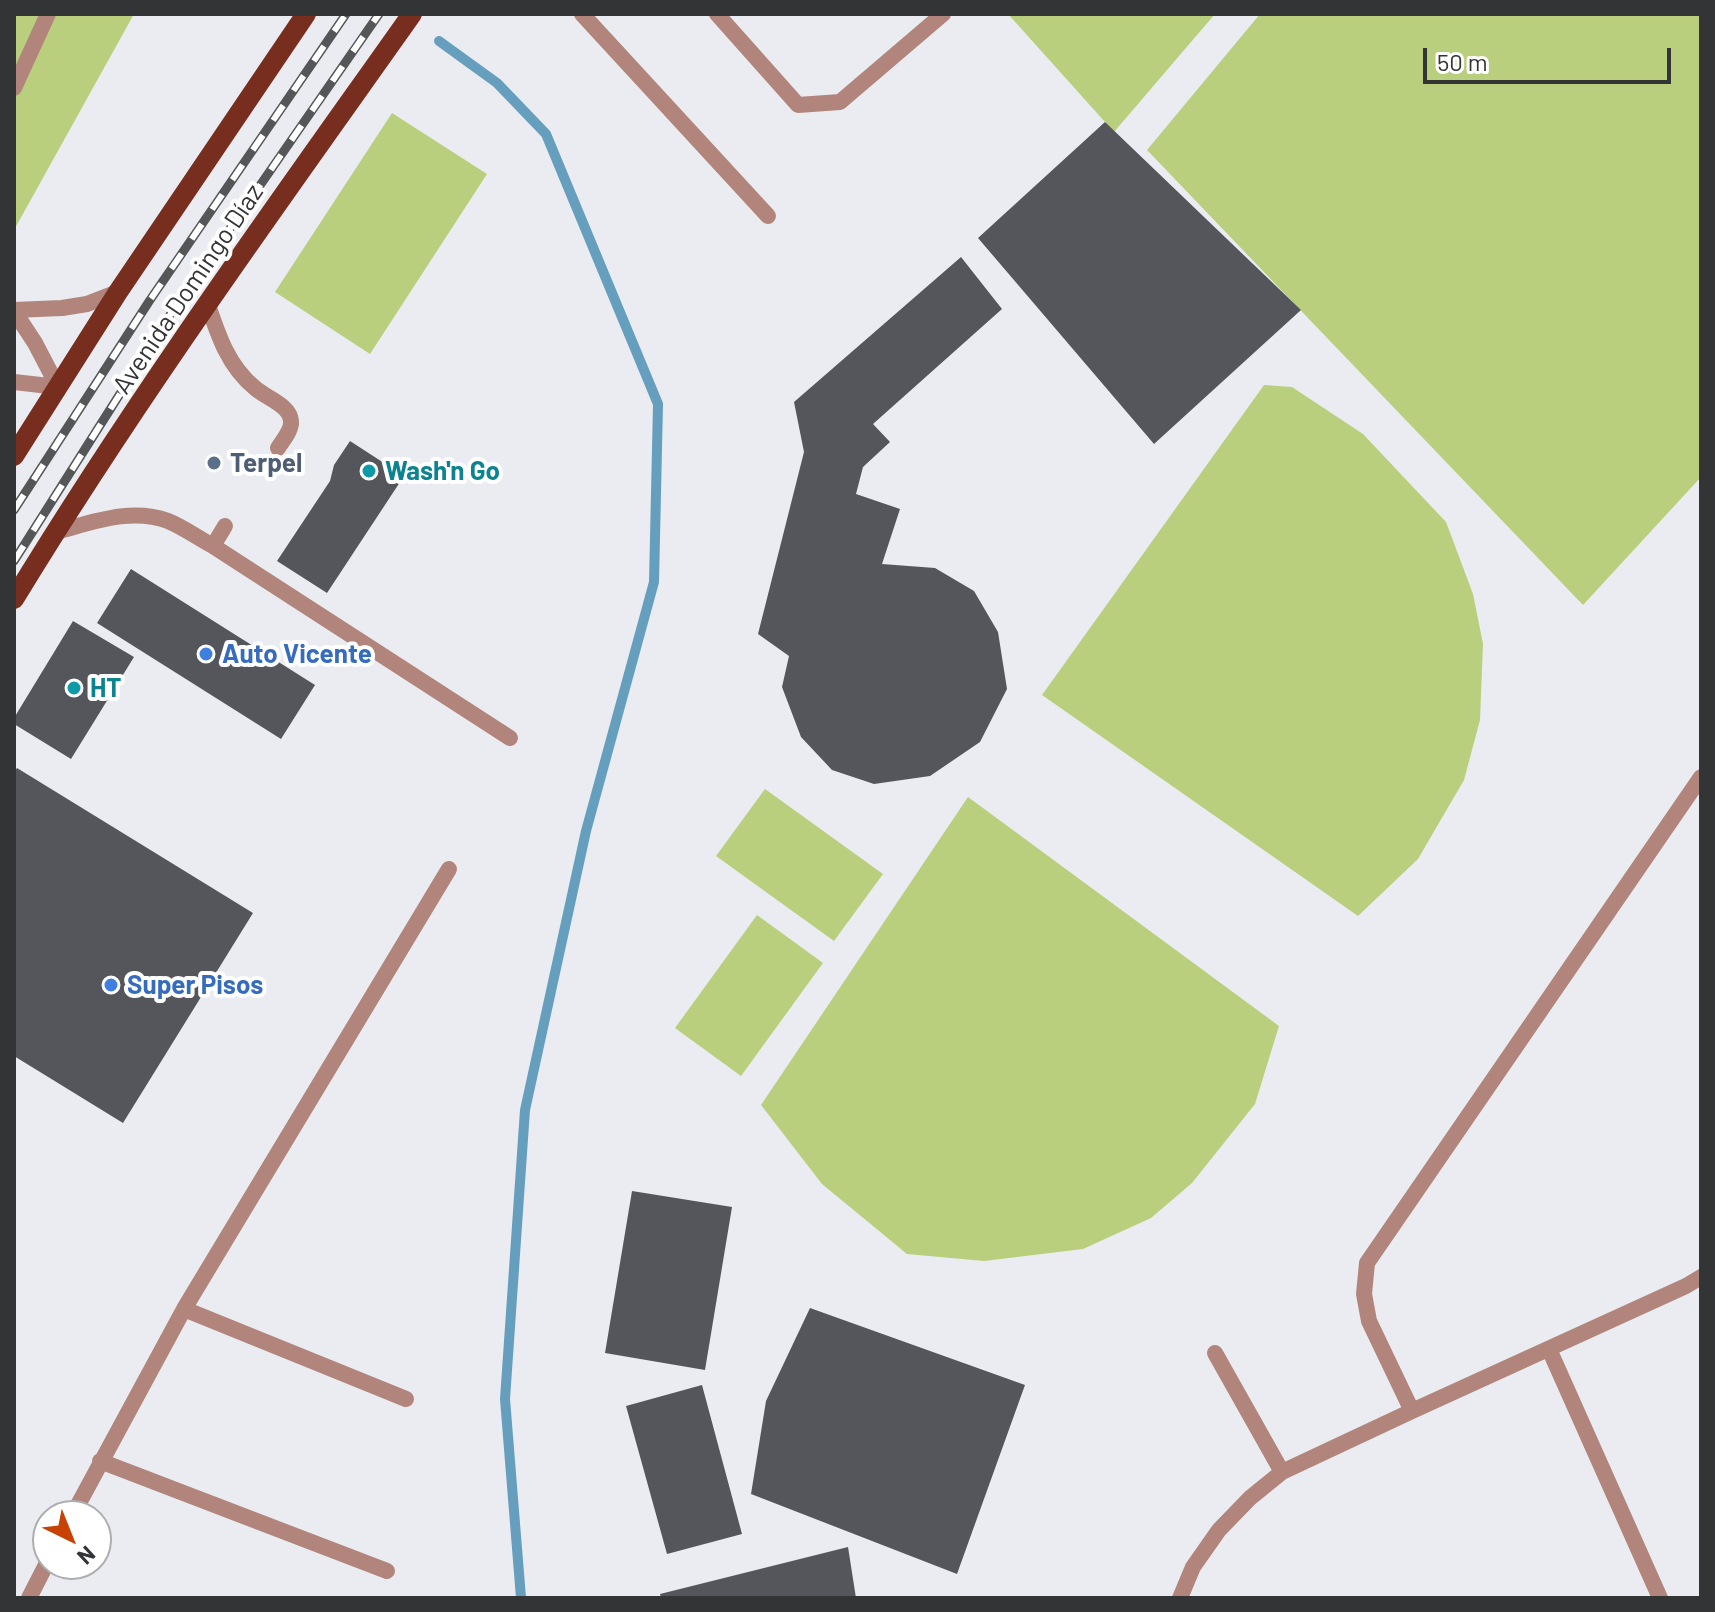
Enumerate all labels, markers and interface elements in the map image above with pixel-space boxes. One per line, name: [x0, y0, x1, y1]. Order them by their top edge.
scale bar: [1427, 32, 1675, 82]
text: 50 m: [1437, 47, 1488, 76]
street label: Avenida Domingo Díaz: [106, 178, 270, 400]
place label: Terpel: [230, 447, 302, 479]
marker: Terpel: [205, 454, 223, 472]
place label: Wash'n Go: [385, 455, 500, 487]
marker: Wash'n Go: [360, 462, 378, 480]
place label: Auto Vicente: [222, 638, 372, 670]
marker: Auto Vicente: [197, 645, 215, 663]
place label: HT: [90, 672, 122, 704]
marker: HT: [65, 679, 83, 697]
place label: Super Pisos: [127, 969, 263, 1001]
marker: Super Pisos: [102, 976, 120, 994]
north arrow: [32, 1500, 112, 1580]
text: N: [73, 1542, 101, 1571]

